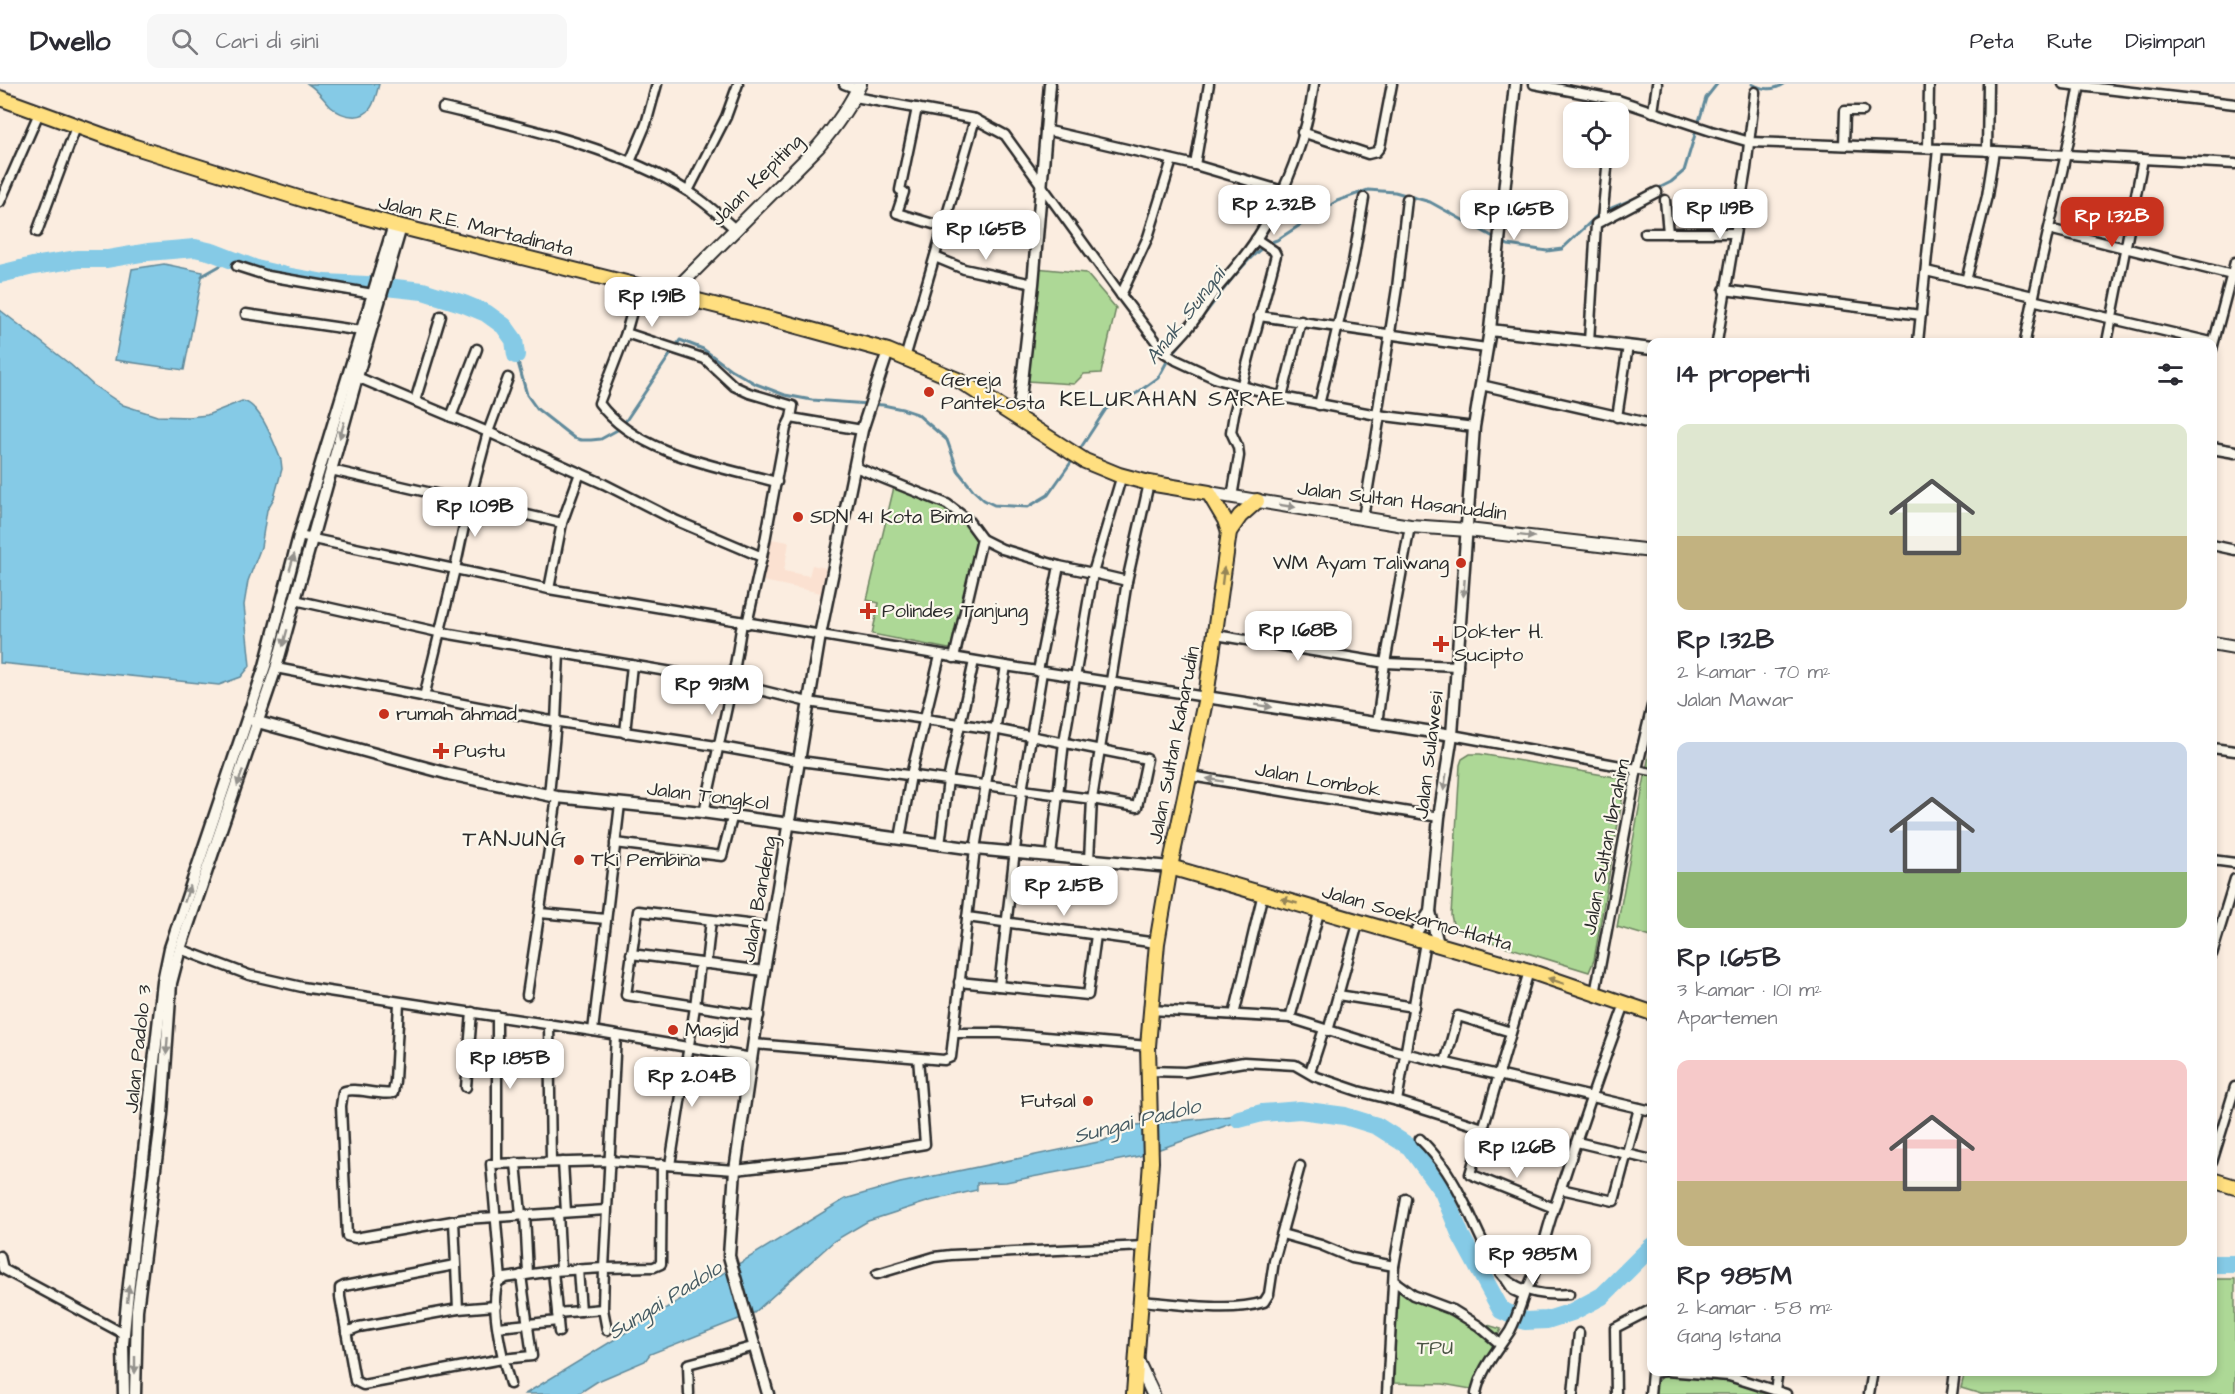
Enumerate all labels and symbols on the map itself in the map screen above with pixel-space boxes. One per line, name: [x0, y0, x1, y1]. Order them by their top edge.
street label: Jalan Kepiting: [704, 127, 810, 233]
pin: Rp 2.32B: [1212, 185, 1336, 236]
street label: Jalan R.E. Martadinata: [376, 188, 576, 264]
pin: Rp 1.19B: [1658, 189, 1782, 240]
pin: Rp 1.65B: [1452, 190, 1576, 241]
pin: Rp 1.32B: [2050, 197, 2174, 248]
pin: Rp 1.65B: [924, 210, 1048, 261]
water label: Anak Sungai: [1138, 259, 1234, 371]
pin: Rp 1.91B: [590, 277, 714, 328]
place label: Gereja Pantekosta: [941, 366, 1045, 417]
district label: KELURAHAN SARAE: [1059, 384, 1287, 415]
marker: Gereja Pantekosta: [922, 385, 936, 399]
one-way arrow: [337, 421, 346, 439]
street label: Jalan Sultan Hasanuddin: [1296, 474, 1508, 528]
pin: Rp 1.09B: [413, 487, 537, 538]
one-way arrow: [1278, 501, 1297, 510]
place label: SDN 41 Kota Bima: [810, 503, 973, 531]
marker: SDN 41 Kota Bima: [791, 510, 805, 524]
one-way arrow: [1516, 532, 1535, 541]
place label: WM Ayam Taliwang: [1273, 549, 1449, 578]
one-way arrow: [288, 553, 297, 571]
marker: WM Ayam Taliwang: [1454, 556, 1468, 570]
one-way arrow: [1219, 567, 1228, 586]
one-way arrow: [1459, 579, 1468, 598]
place label: Polindes Tanjung: [882, 597, 1028, 626]
marker: Polindes Tanjung: [859, 602, 877, 620]
pin: Rp 1.68B: [1236, 611, 1360, 662]
place label: Dokter H. Sucipto: [1454, 618, 1544, 669]
one-way arrow: [279, 629, 289, 647]
marker: Dokter H. Sucipto: [1432, 635, 1450, 653]
street label: Jalan Sultan Kaharudin: [1141, 643, 1207, 847]
pin: Rp 913M: [657, 665, 767, 716]
street label: Jalan Sulawesi: [1407, 690, 1451, 820]
place label: rumah ahmad: [396, 700, 517, 728]
one-way arrow: [1255, 702, 1274, 711]
marker: rumah ahmad: [377, 707, 391, 721]
place label: Pustu: [454, 737, 505, 765]
marker: Pustu: [432, 742, 450, 760]
street label: Jalan Lombok: [1253, 755, 1383, 805]
street label: Jalan Sultan Ibrahim: [1575, 756, 1637, 937]
one-way arrow: [234, 769, 244, 787]
one-way arrow: [1440, 773, 1449, 792]
street label: Jalan Tongkol: [645, 775, 771, 818]
one-way arrow: [1206, 775, 1225, 784]
district label: TANJUNG: [462, 824, 568, 855]
street label: Jalan Bandeng: [734, 834, 785, 965]
place label: TKi Pembina: [591, 846, 700, 874]
marker: TKi Pembina: [572, 853, 586, 867]
pin: Rp 2.15B: [1002, 866, 1126, 917]
street label: Jalan Soekarno-Hatta: [1319, 877, 1515, 959]
one-way arrow: [183, 885, 193, 903]
one-way arrow: [1280, 896, 1298, 905]
one-way arrow: [1547, 975, 1565, 985]
street label: Jalan Padolo 3: [117, 983, 159, 1115]
place label: Masjid: [685, 1016, 739, 1044]
marker: Masjid: [666, 1023, 680, 1037]
one-way arrow: [162, 1037, 172, 1056]
pin: Rp 1.85B: [448, 1039, 572, 1090]
pin: Rp 2.04B: [630, 1057, 754, 1108]
place label: Futsal: [1021, 1087, 1076, 1115]
water label: Sungai Padolo: [1071, 1091, 1206, 1152]
marker: Futsal: [1081, 1094, 1095, 1108]
pin: Rp 1.26B: [1455, 1128, 1579, 1179]
pin: Rp 985M: [1478, 1235, 1588, 1286]
water label: Sungai Padolo: [602, 1252, 730, 1347]
one-way arrow: [123, 1284, 133, 1303]
park label: TPU: [1417, 1334, 1453, 1362]
one-way arrow: [130, 1356, 140, 1375]

